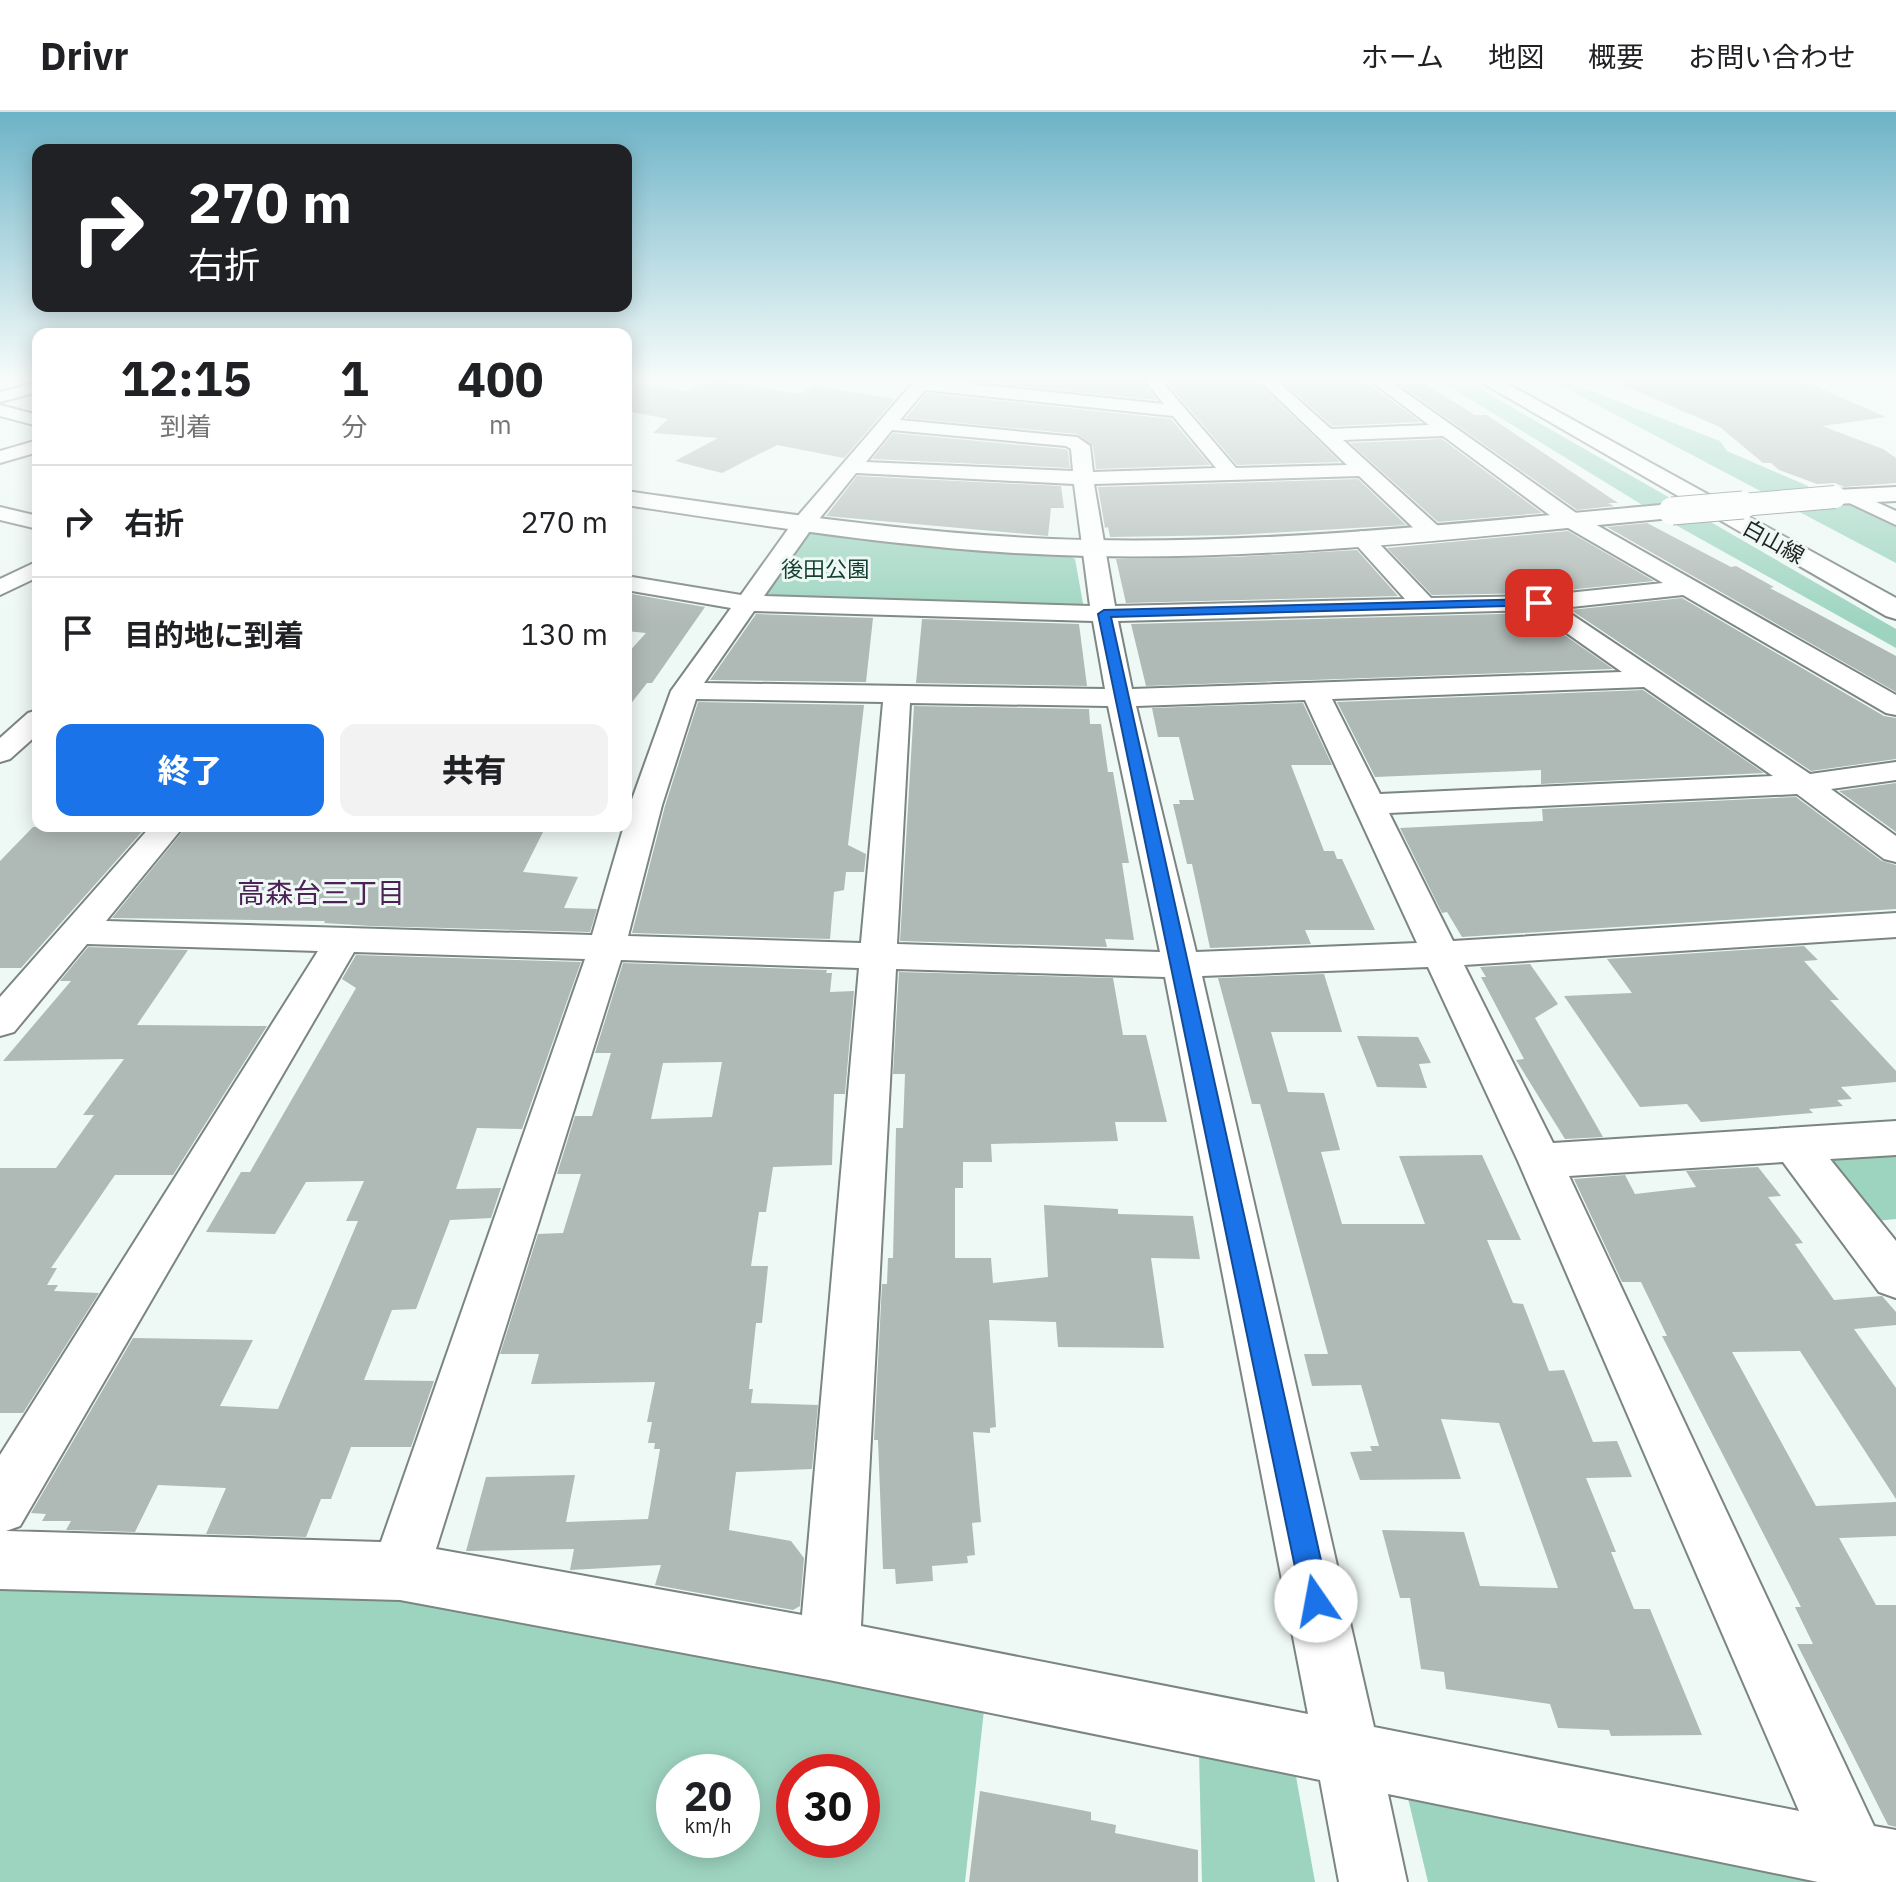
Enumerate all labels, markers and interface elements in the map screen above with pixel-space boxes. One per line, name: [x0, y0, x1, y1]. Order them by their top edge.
text: Drivr: [40, 31, 129, 80]
text: ホーム: [1361, 38, 1444, 75]
text: 地図: [1488, 38, 1544, 75]
text: 概要: [1588, 38, 1644, 75]
text: お問い合わせ: [1688, 38, 1856, 75]
text: 270 m: [188, 166, 352, 238]
icon: right: [56, 176, 160, 280]
text: 右折: [188, 241, 260, 288]
text: 12:15: [120, 347, 251, 409]
text: 1: [340, 347, 369, 409]
text: 400: [457, 348, 544, 410]
text: m: [489, 407, 512, 441]
text: 到着: [160, 409, 212, 443]
text: 分: [341, 409, 367, 443]
icon: right: [56, 499, 100, 543]
text: 270 m: [521, 502, 608, 541]
text: 右折: [124, 503, 184, 542]
street label: 白山線: [1738, 512, 1810, 570]
park label: 後田公園: [781, 554, 869, 583]
pin: [1505, 569, 1573, 637]
icon: arrive: [1517, 581, 1561, 625]
icon: arrive: [56, 611, 100, 655]
text: 130 m: [521, 614, 608, 653]
text: 目的地に到着: [124, 615, 304, 654]
button: 終了: [56, 724, 324, 816]
button: 共有: [340, 724, 608, 816]
district label: 高森台三丁目: [237, 874, 405, 911]
position arrow: [1274, 1559, 1358, 1643]
speed limit sign: 30: [776, 1754, 880, 1858]
text: 20: [684, 1770, 732, 1822]
text: km/h: [684, 1812, 732, 1839]

